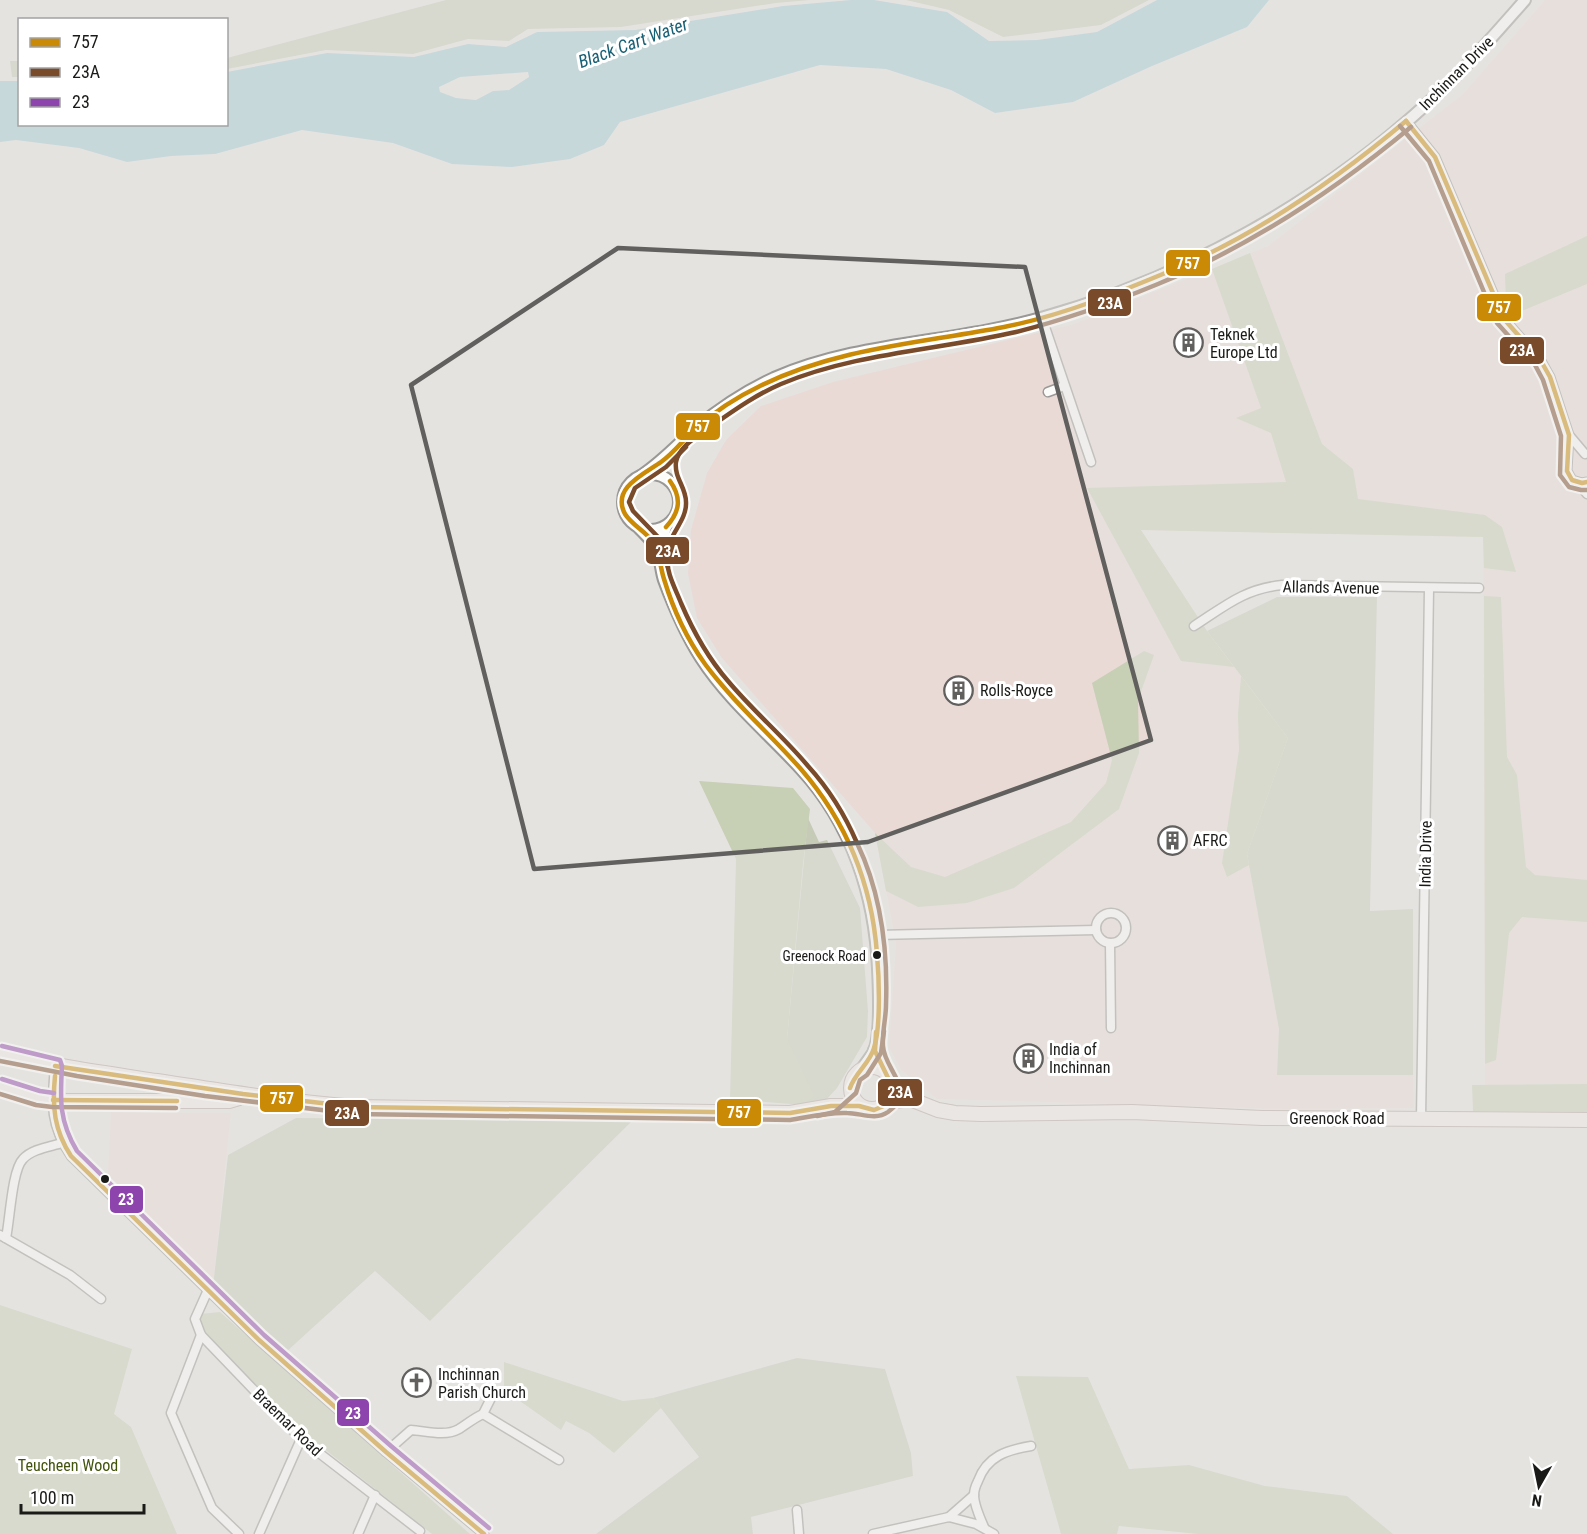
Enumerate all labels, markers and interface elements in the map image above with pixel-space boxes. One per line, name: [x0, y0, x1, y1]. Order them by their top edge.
water label: Black Cart Water: [575, 13, 691, 72]
legend: [18, 18, 228, 126]
text: 757: [72, 31, 99, 52]
street label: Inchinnan Drive: [1415, 32, 1497, 114]
text: 23A: [72, 61, 101, 82]
text: 23: [72, 91, 90, 112]
line badge: 757: [1165, 249, 1211, 277]
text: 757: [1176, 254, 1200, 273]
line badge: 23A: [1087, 288, 1132, 317]
line badge: 757: [1476, 293, 1522, 322]
text: 23A: [1097, 294, 1123, 313]
text: 757: [1487, 298, 1511, 317]
place label: Teknek Europe Ltd: [1210, 325, 1278, 362]
building icon: Teknek Europe Ltd: [1173, 327, 1205, 359]
line badge: 23A: [1499, 336, 1545, 365]
text: 23A: [1509, 341, 1535, 360]
line badge: 757: [675, 412, 721, 441]
text: 757: [686, 417, 710, 436]
line badge: 23A: [645, 536, 690, 565]
text: 23A: [655, 542, 681, 561]
street label: Allands Avenue: [1282, 577, 1380, 598]
building icon: Rolls-Royce: [943, 674, 975, 706]
place label: Rolls-Royce: [980, 681, 1053, 700]
street label: India Drive: [1415, 821, 1436, 887]
building icon: AFRC: [1156, 824, 1188, 856]
place label: AFRC: [1193, 831, 1227, 850]
place label: Greenock Road: [783, 948, 866, 964]
marker: Greenock Road: [871, 949, 883, 961]
place label: India of Inchinnan: [1049, 1040, 1110, 1077]
building icon: India of Inchinnan: [1012, 1042, 1044, 1074]
line badge: 23A: [877, 1078, 923, 1107]
text: 23A: [887, 1083, 913, 1102]
line badge: 757: [259, 1084, 304, 1113]
text: 757: [270, 1089, 294, 1108]
line badge: 757: [716, 1098, 762, 1127]
line badge: 23A: [324, 1099, 370, 1127]
text: 757: [727, 1103, 751, 1122]
text: 23A: [334, 1104, 360, 1123]
street label: Greenock Road: [1289, 1109, 1385, 1128]
unlabelled marker: [99, 1173, 111, 1185]
line badge: 23: [109, 1185, 144, 1214]
text: 23: [118, 1190, 134, 1209]
place label: Inchinnan Parish Church: [438, 1365, 526, 1402]
church icon: Inchinnan Parish Church: [401, 1367, 433, 1399]
street label: Braemar Road: [249, 1385, 326, 1460]
line badge: 23: [336, 1398, 370, 1427]
text: 23: [345, 1404, 361, 1423]
park label: Teucheen Wood: [18, 1456, 118, 1475]
north arrow: [1509, 1456, 1569, 1516]
scale bar: [21, 1477, 144, 1515]
text: 100 m: [30, 1487, 74, 1508]
text: N: [1530, 1490, 1543, 1510]

